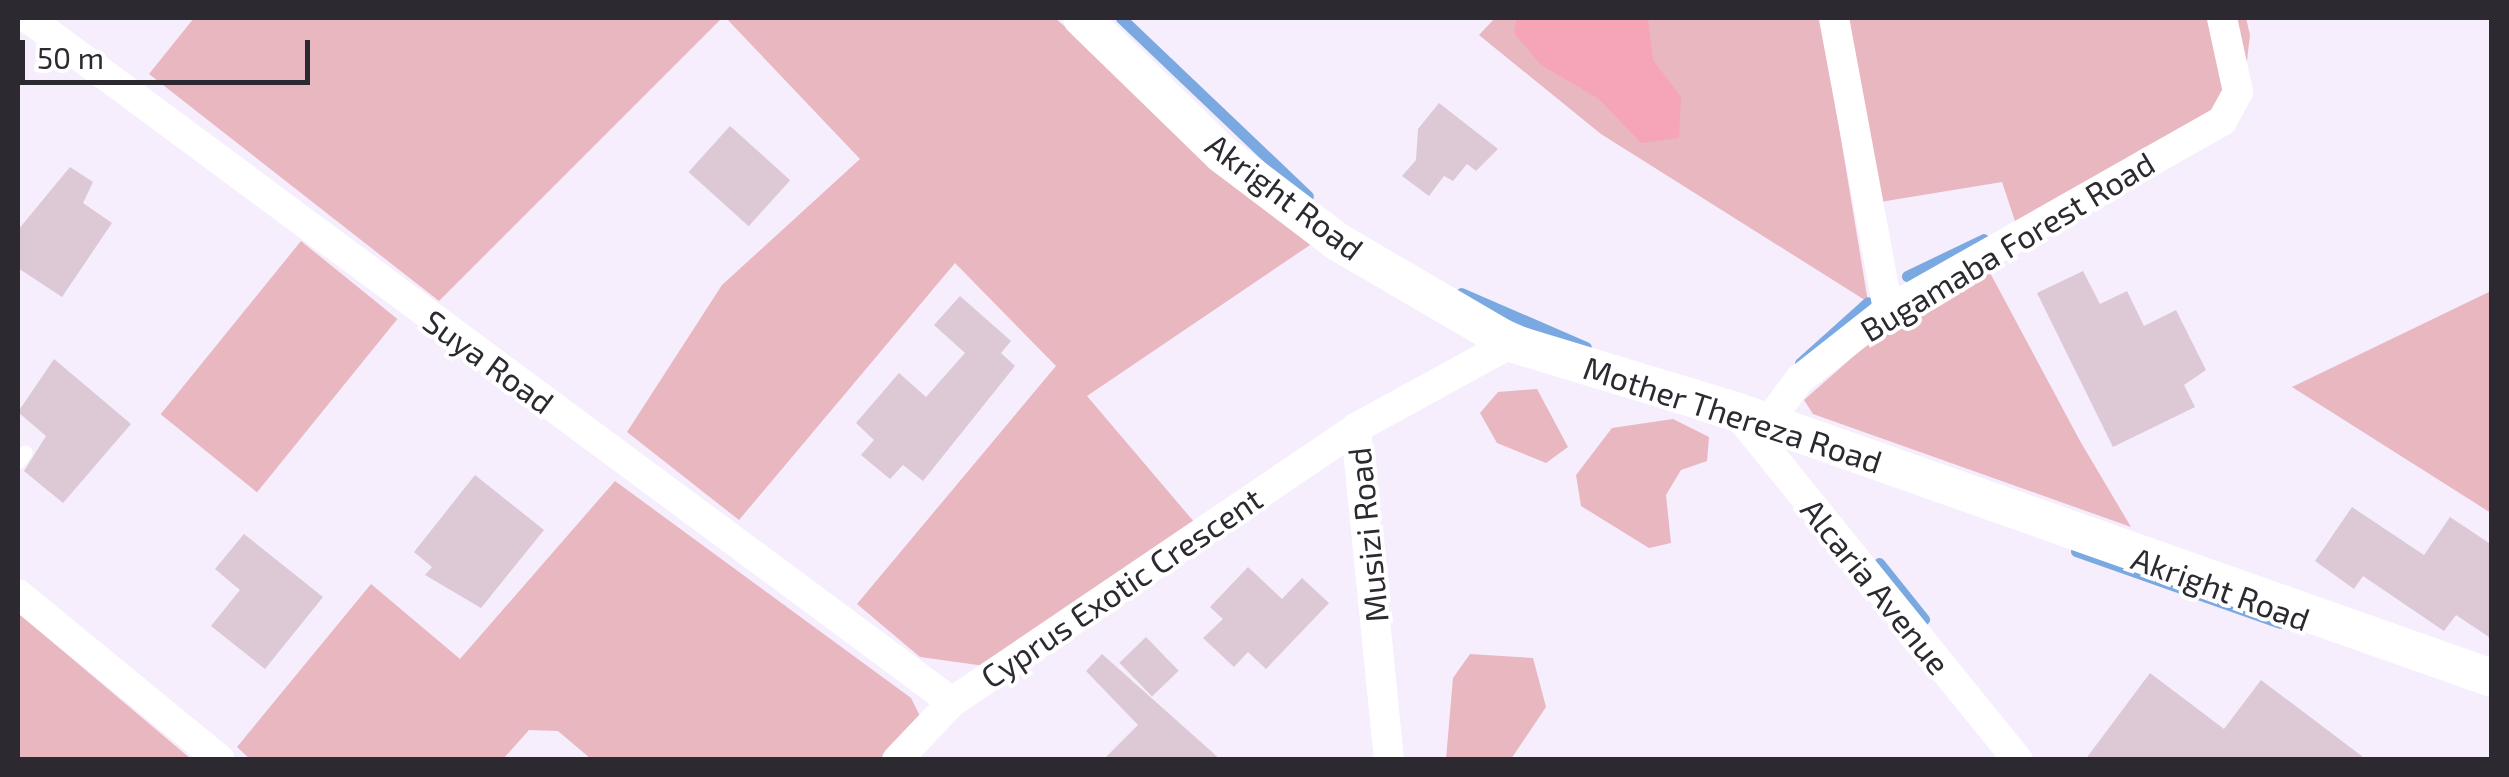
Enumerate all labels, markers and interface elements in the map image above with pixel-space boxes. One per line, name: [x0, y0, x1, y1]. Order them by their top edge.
scale bar: [25, 20, 315, 82]
text: 50 m: [37, 39, 104, 75]
street label: Akright Road: [1199, 125, 1371, 267]
street label: Bugamaba Forest Road: [1853, 143, 2161, 349]
street label: Suya Road: [416, 301, 562, 421]
street label: Mother Thereza Road: [1578, 347, 1888, 481]
street label: Musizi Road: [1339, 446, 1395, 624]
street label: Cyprus Exotic Crescent: [973, 479, 1269, 695]
street label: Alcaria Avenue: [1793, 490, 1959, 682]
street label: Akright Road: [2127, 538, 2315, 638]

